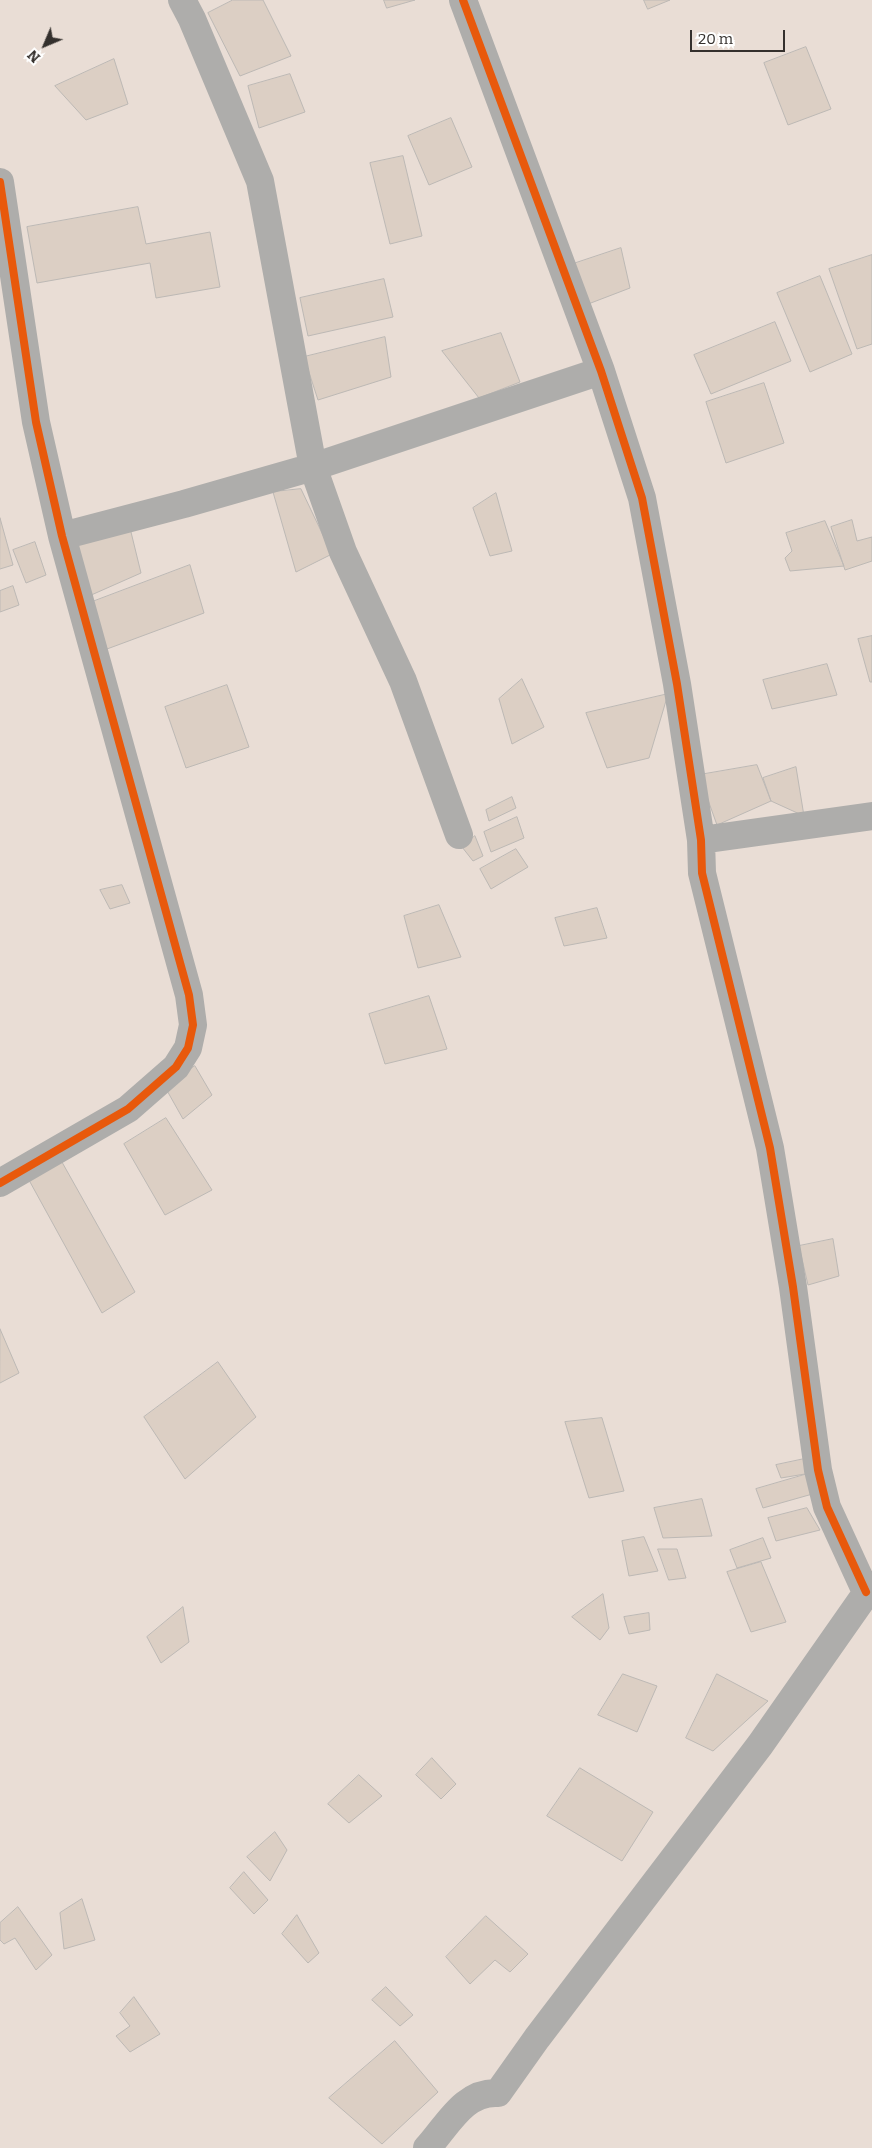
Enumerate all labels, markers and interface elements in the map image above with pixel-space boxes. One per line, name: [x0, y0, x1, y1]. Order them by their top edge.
north arrow: [20, 20, 70, 70]
scale bar: [692, 20, 787, 52]
text: 20 m: [698, 30, 733, 48]
text: N: [24, 46, 44, 66]

